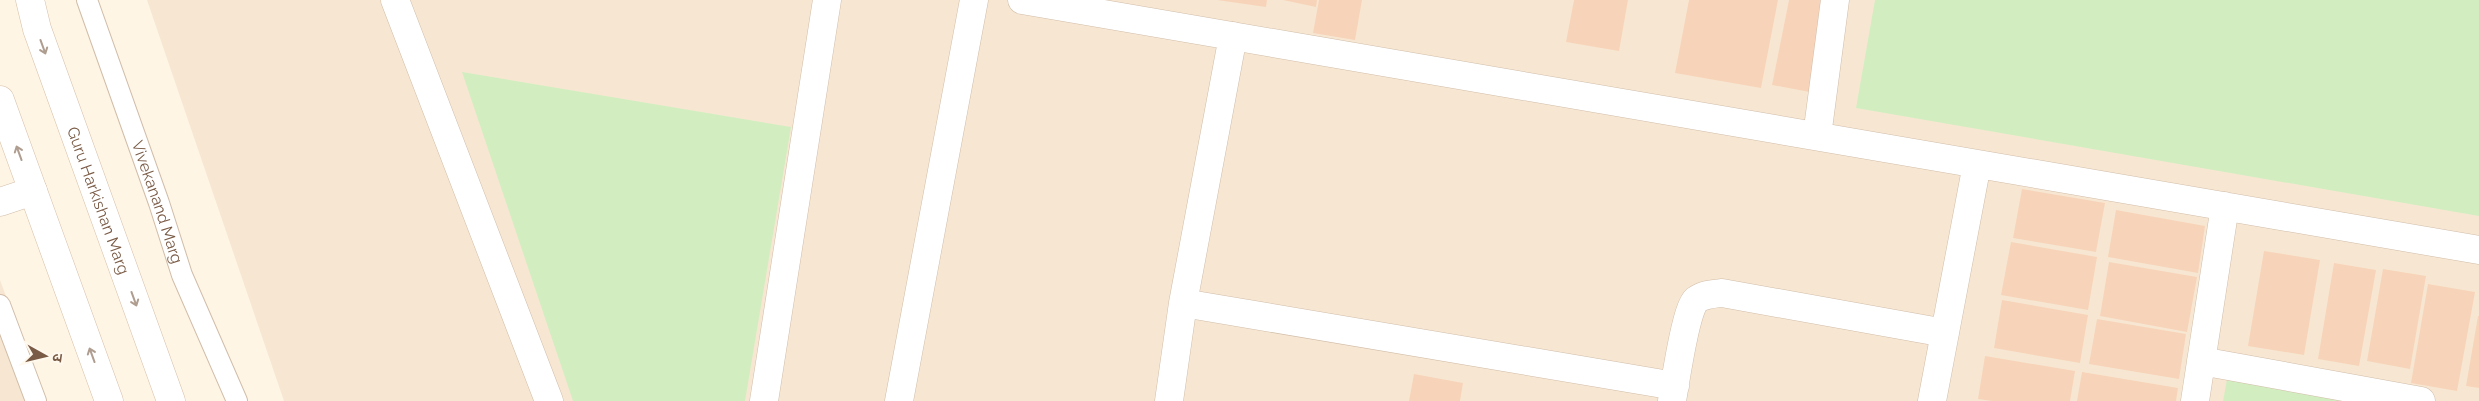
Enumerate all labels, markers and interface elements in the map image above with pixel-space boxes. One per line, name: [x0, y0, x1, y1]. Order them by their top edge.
one-way arrow: [39, 39, 48, 54]
street label: Guru Harkishan Marg: [63, 124, 134, 277]
street label: Vivekanand Marg: [128, 138, 187, 266]
one-way arrow: [14, 146, 23, 161]
one-way arrow: [130, 290, 139, 306]
north arrow: [20, 331, 70, 381]
one-way arrow: [87, 348, 96, 363]
text: उ: [49, 353, 66, 364]

